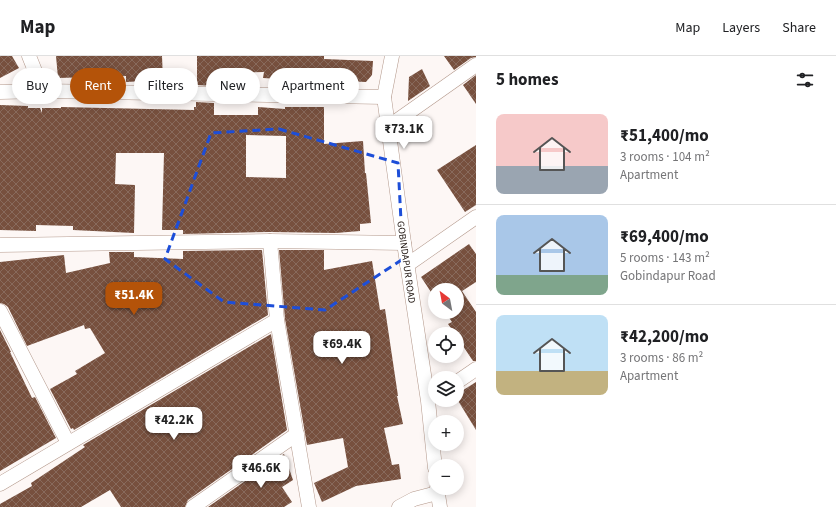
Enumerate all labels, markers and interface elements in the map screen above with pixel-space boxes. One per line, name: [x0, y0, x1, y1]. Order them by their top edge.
text: Map: [20, 14, 55, 41]
text: Map: [675, 18, 700, 38]
text: Layers: [722, 18, 760, 38]
text: Share: [782, 18, 816, 38]
chip: Buy: [12, 68, 62, 104]
chip: Rent: [70, 68, 126, 104]
chip: Filters: [134, 68, 198, 104]
chip: New: [206, 68, 260, 104]
chip: Apartment: [268, 68, 359, 104]
text: 5 homes: [496, 68, 558, 92]
icon: filters: [794, 69, 816, 91]
pin: ₹73.1K: [371, 116, 437, 150]
text: ₹73.1K: [384, 120, 424, 138]
text: ₹51,400/mo: [620, 124, 709, 148]
icon: home: [528, 130, 576, 178]
text: 3 rooms · 104 m²: [620, 148, 710, 166]
text: Apartment: [620, 166, 678, 184]
street label: GOBINDAPUR ROAD: [393, 220, 419, 304]
text: ₹69,400/mo: [620, 225, 709, 249]
icon: home: [528, 231, 576, 279]
text: 5 rooms · 143 m²: [620, 249, 710, 267]
text: Gobindapur Road: [620, 267, 716, 285]
pin: ₹51.4K: [101, 282, 167, 316]
north arrow: [428, 283, 464, 319]
map controls: [428, 283, 464, 495]
text: ₹51.4K: [114, 286, 154, 304]
text: ₹42,200/mo: [620, 325, 709, 349]
button: locate: [428, 327, 464, 363]
pin: ₹69.4K: [309, 331, 375, 365]
icon: home: [528, 331, 576, 379]
text: ₹69.4K: [322, 335, 362, 353]
text: 3 rooms · 86 m²: [620, 349, 703, 367]
text: Apartment: [620, 367, 678, 385]
button: layers: [428, 371, 464, 407]
pin: ₹42.2K: [141, 407, 207, 441]
text: ₹42.2K: [154, 411, 194, 429]
button: +: [428, 415, 464, 451]
pin: ₹46.6K: [228, 455, 294, 489]
text: ₹46.6K: [241, 459, 281, 477]
button: −: [428, 459, 464, 495]

